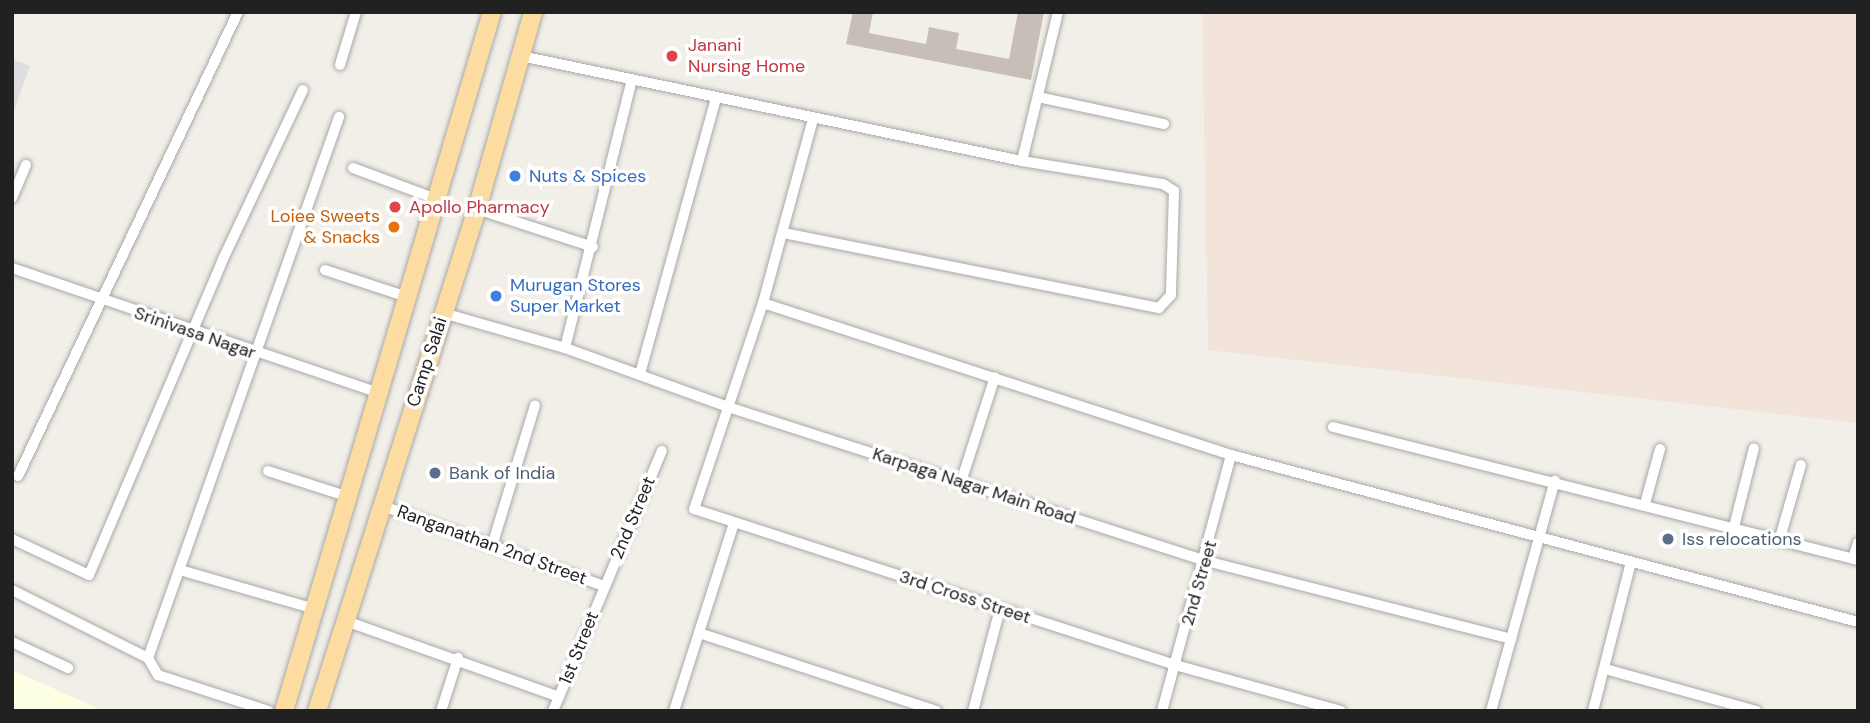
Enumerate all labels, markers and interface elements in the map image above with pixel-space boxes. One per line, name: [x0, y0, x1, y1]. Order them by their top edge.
place label: Janani Nursing Home: [688, 35, 805, 78]
marker: Janani Nursing Home: [662, 46, 682, 66]
place label: Nuts & Spices: [529, 165, 646, 187]
marker: Nuts & Spices: [507, 168, 523, 184]
place label: Apollo Pharmacy: [409, 196, 550, 218]
marker: Apollo Pharmacy: [387, 199, 403, 215]
place label: Loiee Sweets & Snacks: [271, 206, 380, 248]
marker: Loiee Sweets & Snacks: [386, 219, 402, 235]
place label: Murugan Stores Super Market: [510, 275, 641, 318]
marker: Murugan Stores Super Market: [488, 288, 504, 304]
street label: Srinivasa Nagar: [131, 302, 259, 364]
street label: Camp Salai: [402, 314, 452, 410]
street label: Karpaga Nagar Main Road: [870, 443, 1078, 529]
place label: Bank of India: [449, 462, 555, 484]
marker: Bank of India: [427, 465, 443, 481]
street label: 2nd Street: [606, 473, 660, 563]
street label: Ranganathan 2nd Street: [394, 501, 590, 589]
place label: Iss relocations: [1682, 528, 1802, 550]
marker: Iss relocations: [1660, 531, 1676, 547]
street label: 2nd Street: [1177, 538, 1221, 628]
street label: 3rd Cross Street: [897, 566, 1033, 628]
street label: 1st Street: [555, 608, 603, 688]

